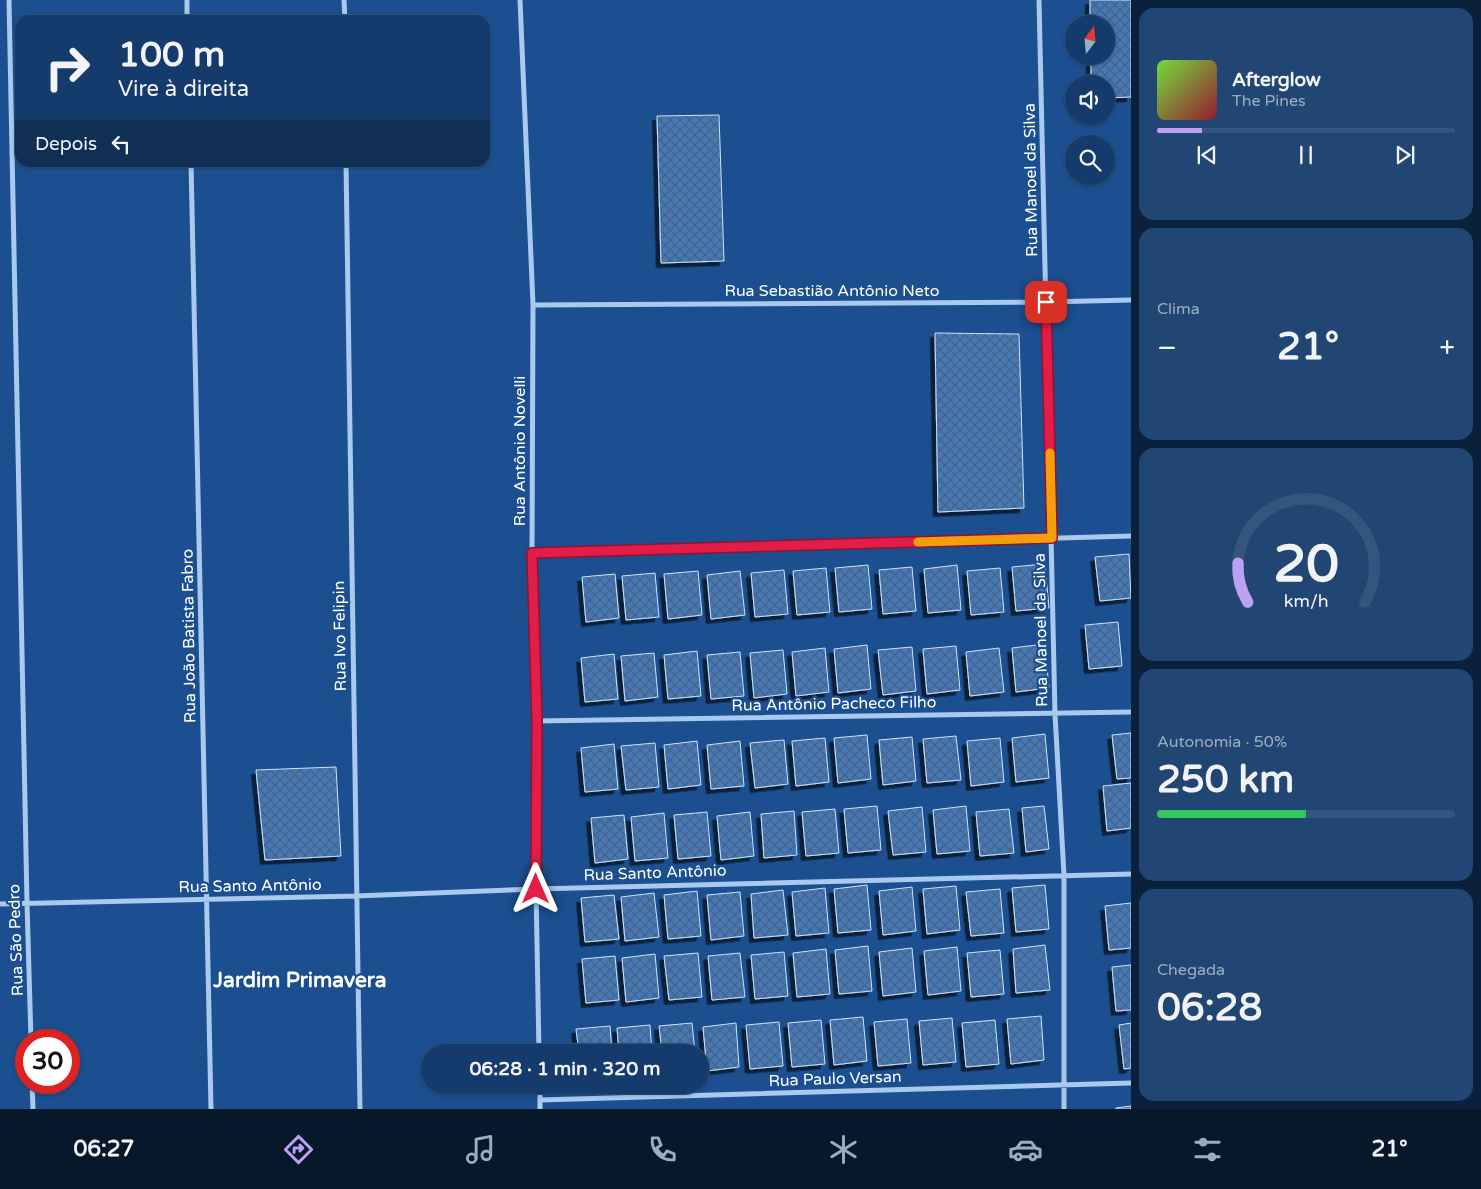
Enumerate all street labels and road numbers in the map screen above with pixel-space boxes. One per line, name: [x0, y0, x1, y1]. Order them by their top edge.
street label: Rua Manoel da Silva: [1020, 103, 1042, 257]
street label: Rua Sebastião Antônio Neto: [724, 281, 940, 301]
street label: Rua Antônio Novelli: [510, 376, 530, 526]
street label: Rua João Batista Fabro: [177, 549, 201, 723]
street label: Rua Manoel da Silva: [1030, 553, 1052, 707]
street label: Rua Ivo Felipin: [329, 580, 351, 692]
street label: Rua Antônio Pacheco Filho: [731, 692, 937, 716]
street label: Rua Santo Antônio: [583, 861, 727, 885]
street label: Rua Santo Antônio: [178, 875, 322, 897]
street label: Rua São Pedro: [4, 884, 28, 996]
street label: Rua Paulo Versan: [768, 1067, 902, 1091]

